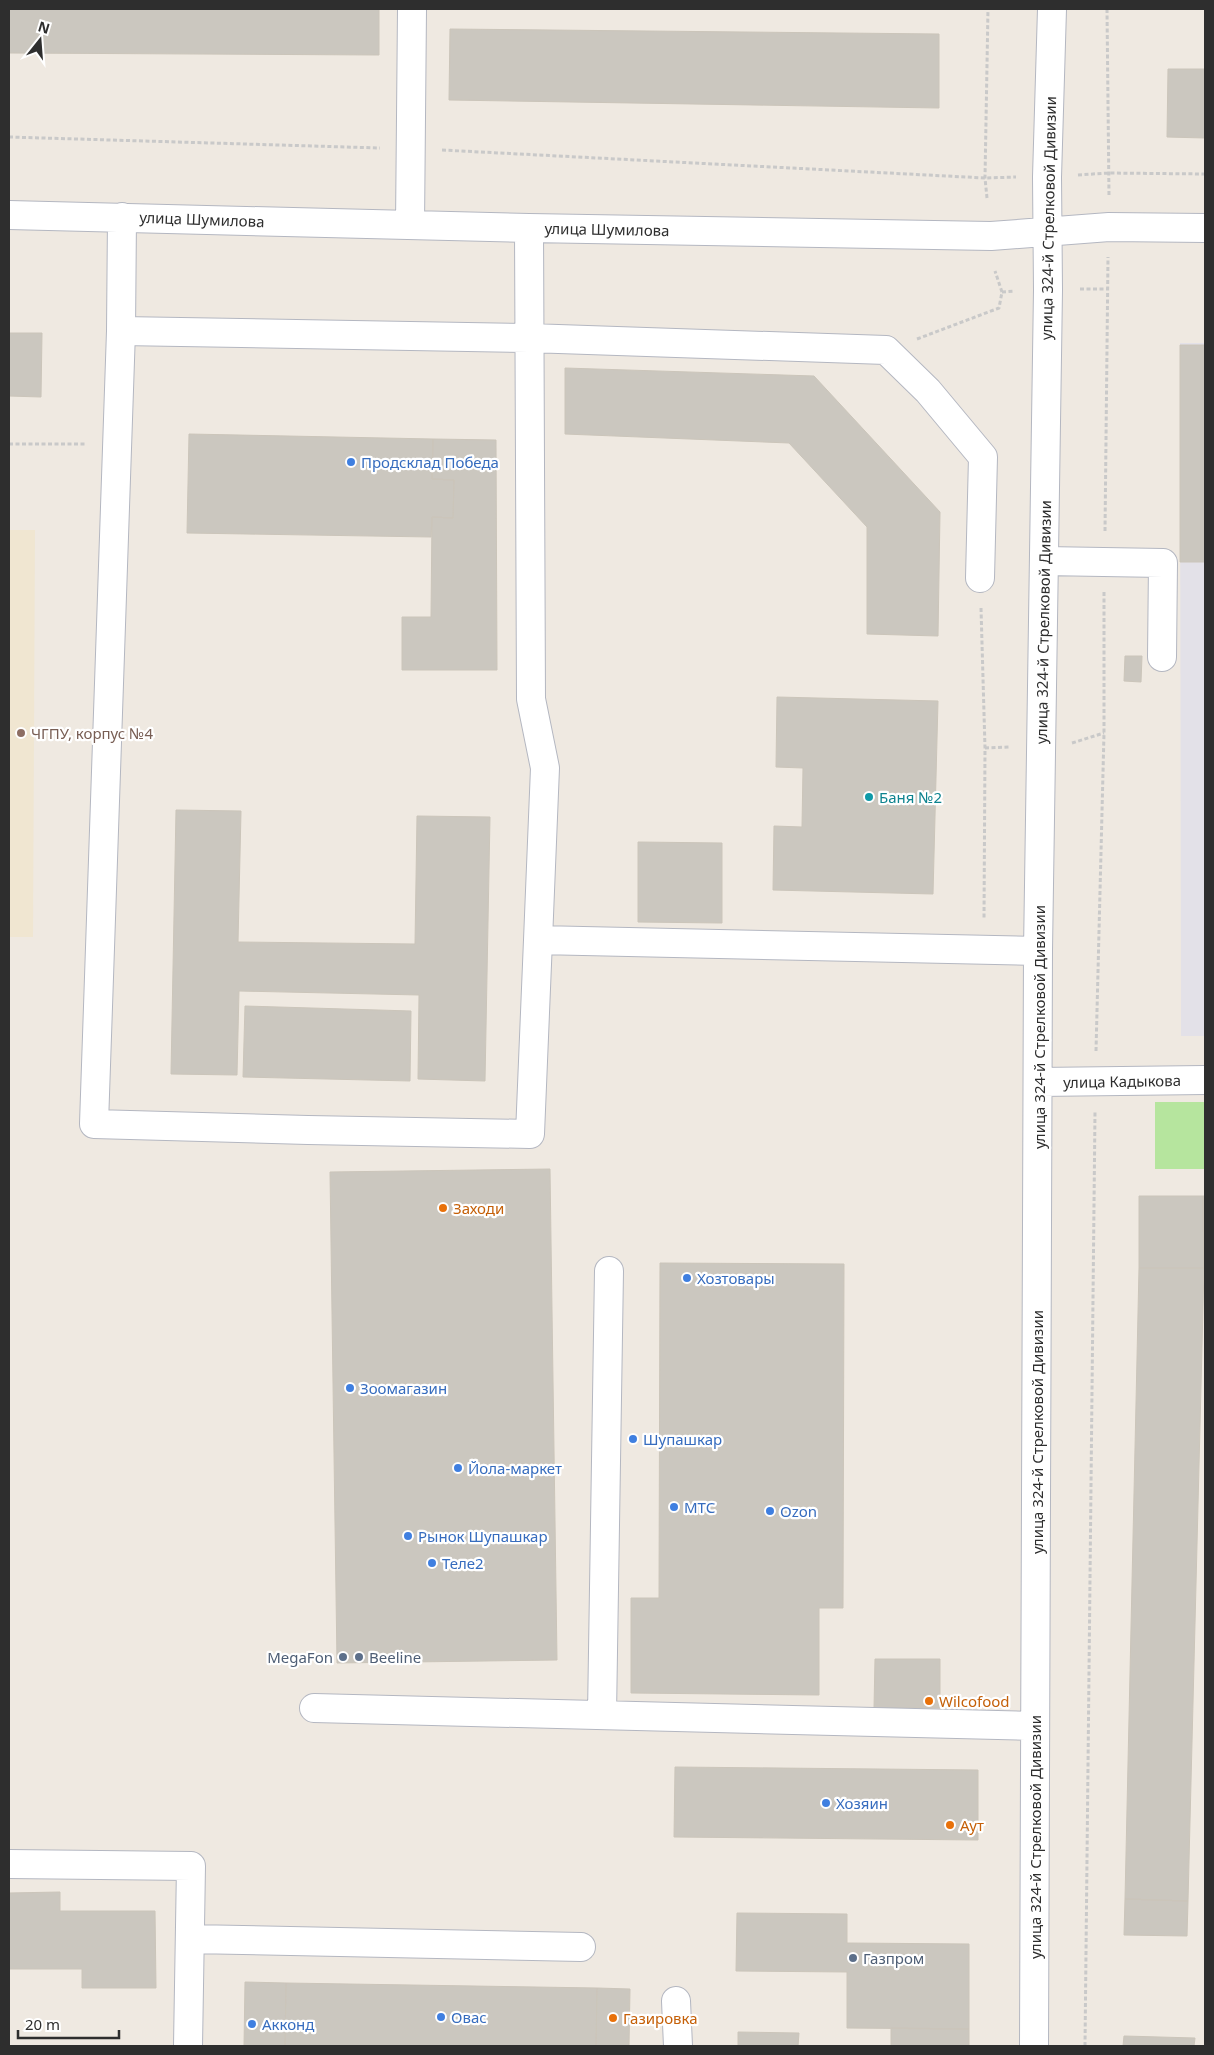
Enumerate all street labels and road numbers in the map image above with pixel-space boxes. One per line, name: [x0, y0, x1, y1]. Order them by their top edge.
street label: улица 324-й Стрелковой Дивизии: [1036, 96, 1060, 340]
street label: улица Шумилова: [139, 207, 265, 231]
street label: улица Шумилова: [544, 218, 670, 240]
street label: улица 324-й Стрелковой Дивизии: [1031, 500, 1055, 744]
street label: улица 324-й Стрелковой Дивизии: [1029, 905, 1049, 1149]
street label: улица Кадыкова: [1063, 1070, 1181, 1092]
street label: улица 324-й Стрелковой Дивизии: [1027, 1310, 1047, 1554]
street label: улица 324-й Стрелковой Дивизии: [1025, 1715, 1045, 1959]

